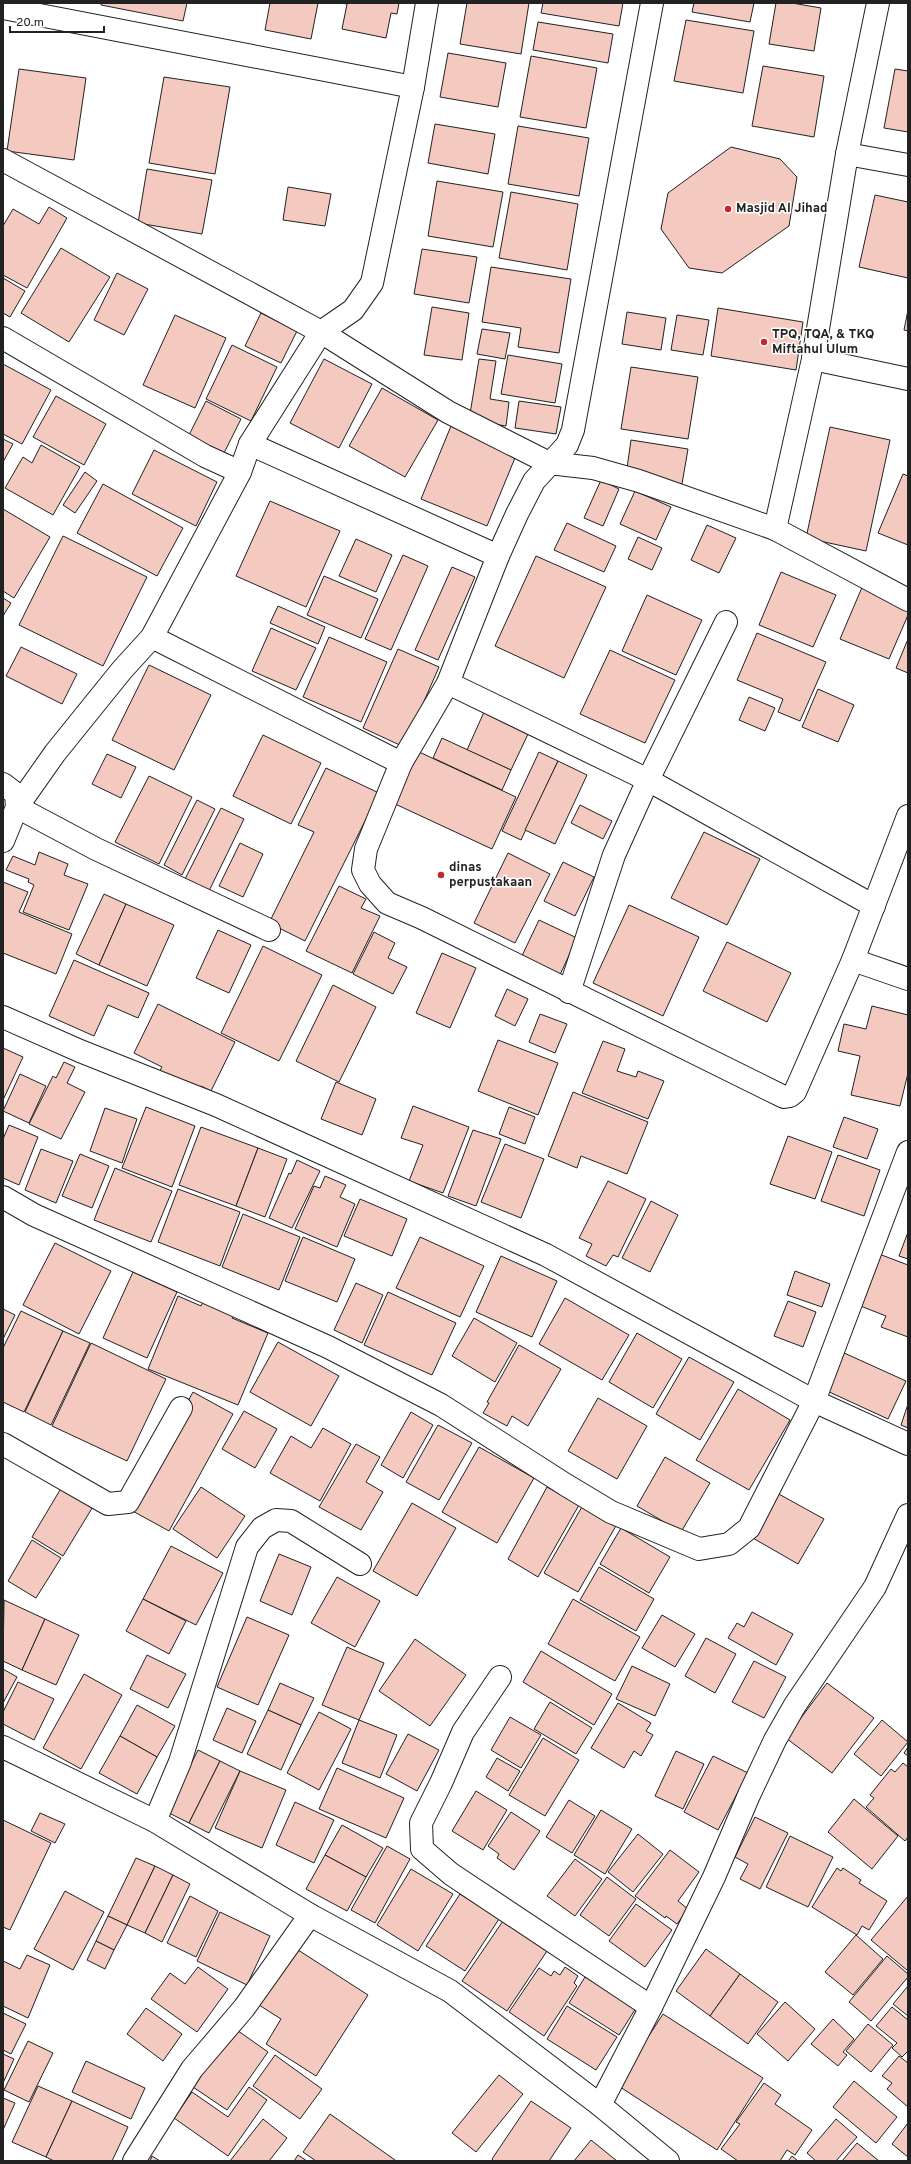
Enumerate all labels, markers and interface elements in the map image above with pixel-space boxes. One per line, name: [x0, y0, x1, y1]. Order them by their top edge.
scale bar: [10, 8, 104, 34]
text: 20 m: [16, 15, 44, 31]
place label: Masjid Al Jihad: [736, 201, 828, 217]
marker: Masjid Al Jihad: [723, 204, 733, 214]
place label: TPQ, TQA, & TKQ Miftahul Ulum: [772, 327, 875, 358]
marker: TPQ, TQA, & TKQ Miftahul Ulum: [759, 337, 769, 347]
place label: dinas perpustakaan: [449, 860, 532, 891]
marker: dinas perpustakaan: [436, 870, 446, 880]

